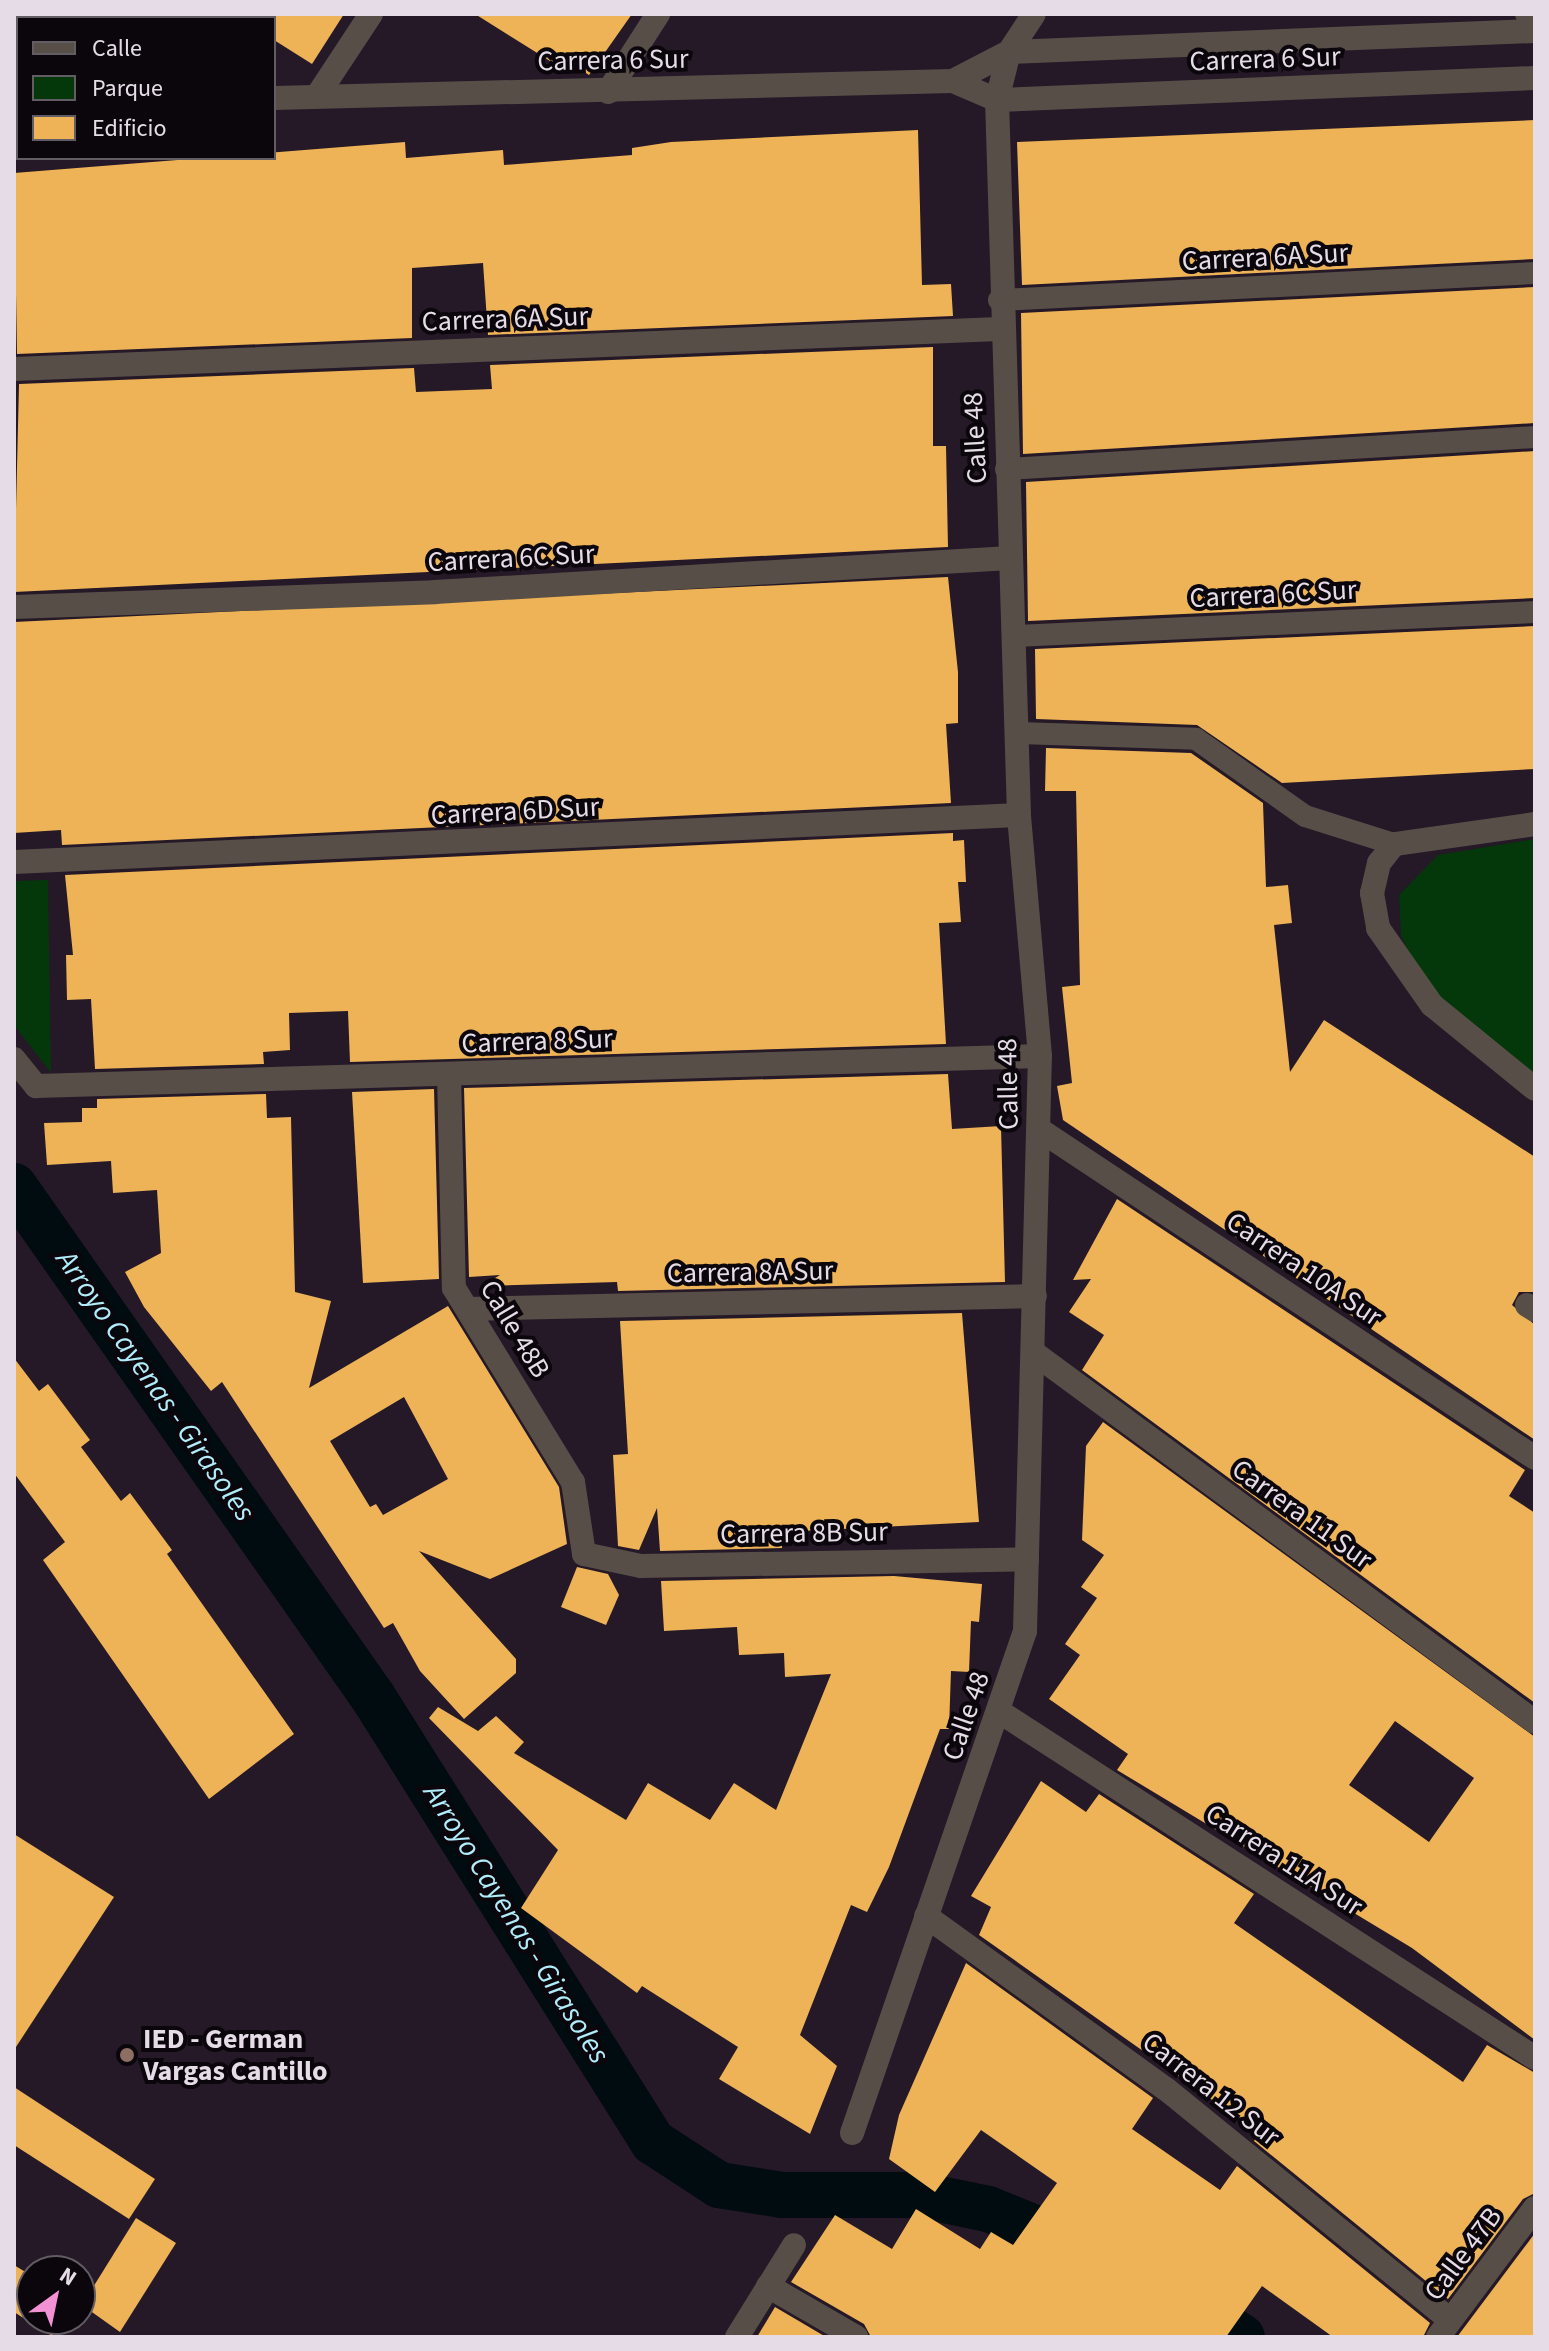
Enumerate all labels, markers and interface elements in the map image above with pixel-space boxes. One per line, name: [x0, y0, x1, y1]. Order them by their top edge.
legend: [16, 16, 276, 160]
text: Calle: [92, 31, 142, 66]
street label: Carrera 6 Sur: [1189, 40, 1341, 78]
street label: Carrera 6 Sur: [537, 42, 689, 78]
text: Parque: [92, 71, 163, 106]
text: Edificio: [92, 111, 166, 146]
street label: Carrera 6A Sur: [1181, 236, 1349, 278]
street label: Carrera 6A Sur: [421, 299, 589, 339]
street label: Calle 48: [956, 391, 994, 485]
street label: Carrera 6C Sur: [427, 537, 595, 579]
street label: Carrera 6C Sur: [1189, 573, 1357, 615]
street label: Carrera 6D Sur: [430, 790, 600, 832]
street label: Carrera 8 Sur: [461, 1022, 613, 1060]
street label: Calle 48: [990, 1038, 1026, 1130]
street label: Carrera 10A Sur: [1220, 1205, 1388, 1333]
water label: Arroyo Cayenas - Girasoles: [48, 1244, 262, 1528]
street label: Carrera 8A Sur: [666, 1254, 834, 1290]
street label: Calle 48B: [473, 1274, 557, 1384]
street label: Carrera 11 Sur: [1225, 1452, 1379, 1576]
street label: Carrera 8B Sur: [720, 1515, 888, 1551]
street label: Calle 48: [935, 1667, 997, 1765]
water label: Arroyo Cayenas - Girasoles: [415, 1778, 617, 2070]
street label: Carrera 11A Sur: [1199, 1797, 1369, 1923]
place label: IED - German Vargas Cantillo: [143, 2022, 327, 2088]
street label: Carrera 12 Sur: [1136, 2025, 1286, 2153]
marker: IED - German Vargas Cantillo: [118, 2046, 136, 2064]
street label: Calle 47B: [1417, 2201, 1509, 2307]
north arrow: [16, 2255, 96, 2335]
text: N: [53, 2259, 83, 2294]

